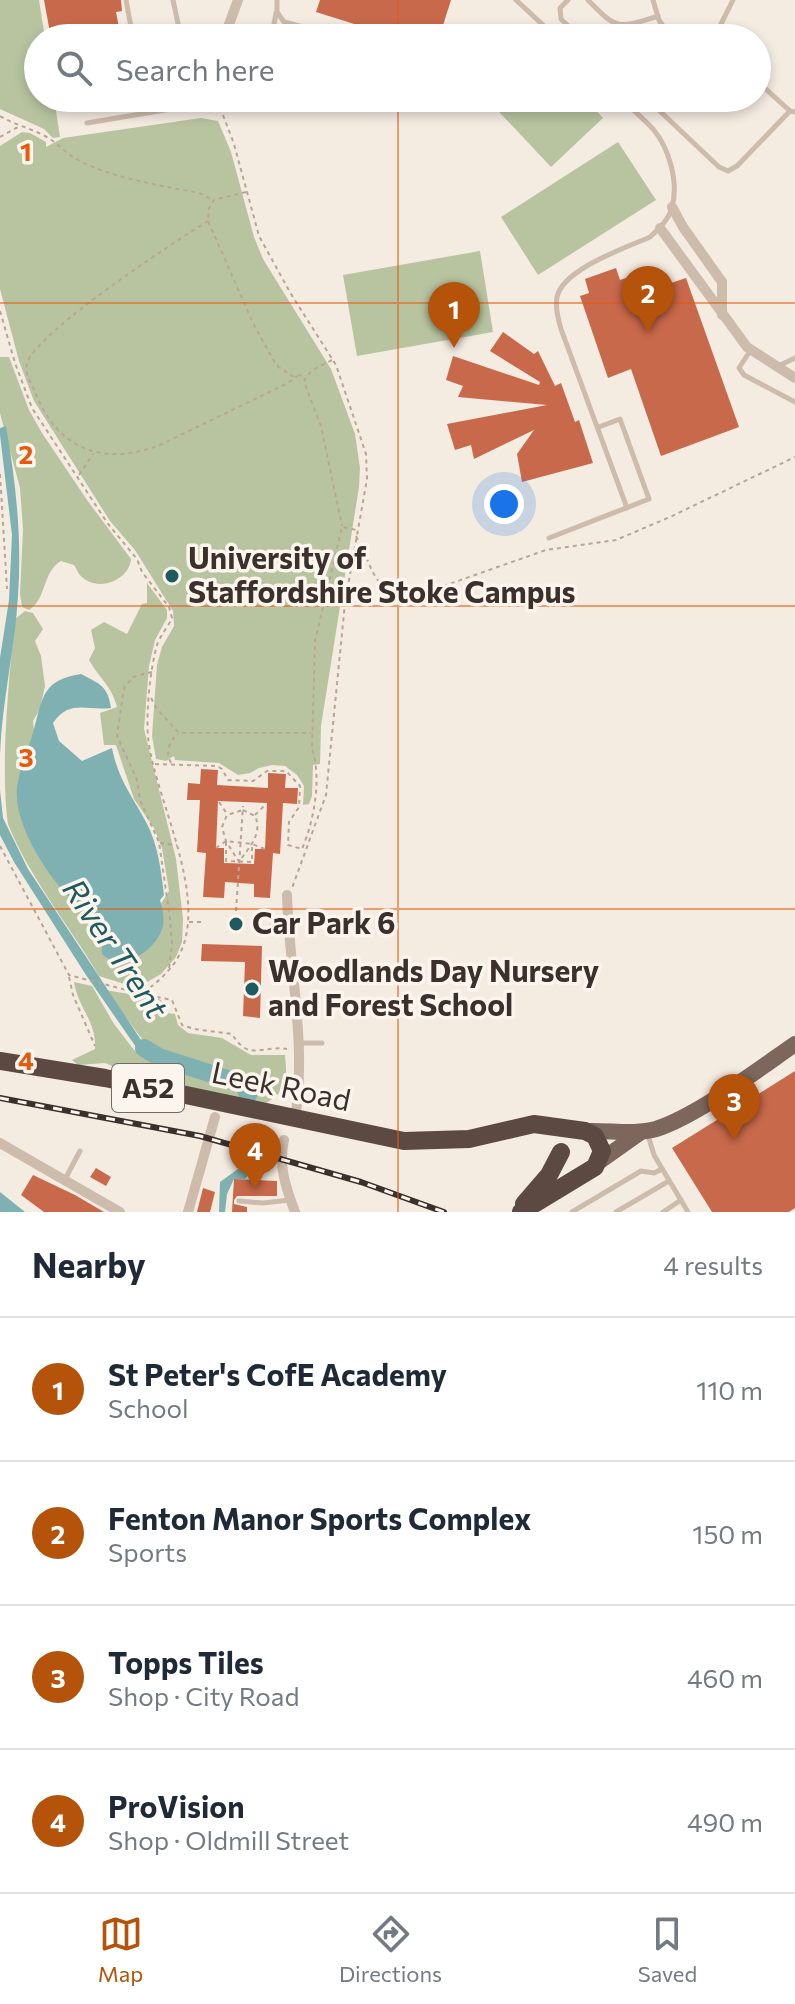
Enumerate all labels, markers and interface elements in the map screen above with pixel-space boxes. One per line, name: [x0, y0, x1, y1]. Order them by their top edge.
search box: [24, 24, 771, 112]
icon: search: [52, 46, 96, 90]
text: Search here: [116, 50, 275, 87]
text: 1: [20, 135, 32, 166]
pin: 2: [622, 266, 674, 332]
pin: 1: [428, 282, 480, 348]
text: 2: [19, 438, 33, 469]
your location: [484, 484, 524, 524]
place label: University of Staffordshire Stoke Campus: [188, 538, 576, 609]
marker: University of Staffordshire Stoke Campus: [163, 567, 181, 585]
text: 3: [18, 741, 34, 772]
water label: River Trent: [55, 870, 178, 1026]
place label: Car Park 6: [252, 903, 396, 940]
marker: Car Park 6: [227, 915, 245, 933]
place label: Woodlands Day Nursery and Forest School: [268, 951, 600, 1022]
marker: Woodlands Day Nursery and Forest School: [243, 980, 261, 998]
text: 4: [18, 1044, 34, 1075]
street label: Leek Road: [209, 1052, 354, 1117]
road number: A52: [112, 1064, 184, 1112]
pin: 3: [708, 1074, 760, 1140]
pin: 4: [229, 1123, 281, 1189]
text: Nearby: [32, 1243, 146, 1285]
text: 4 results: [663, 1249, 763, 1280]
text: St Peter's CofE Academy: [108, 1355, 447, 1392]
text: 1: [52, 1374, 64, 1405]
text: 110 m: [696, 1374, 763, 1405]
text: School: [108, 1392, 189, 1423]
text: Fenton Manor Sports Complex: [108, 1499, 531, 1536]
text: 2: [51, 1518, 65, 1549]
text: 150 m: [692, 1518, 763, 1549]
text: Sports: [108, 1536, 187, 1567]
text: Topps Tiles: [108, 1643, 264, 1680]
text: 3: [50, 1662, 66, 1693]
text: 460 m: [687, 1662, 763, 1693]
text: Shop · City Road: [108, 1680, 299, 1711]
text: ProVision: [108, 1787, 245, 1824]
text: 4: [50, 1806, 66, 1837]
text: 490 m: [687, 1806, 763, 1837]
text: Shop · Oldmill Street: [108, 1824, 349, 1855]
tab: Map: [98, 1912, 143, 1987]
tab: Directions: [339, 1912, 442, 1987]
tab: Saved: [638, 1912, 697, 1987]

